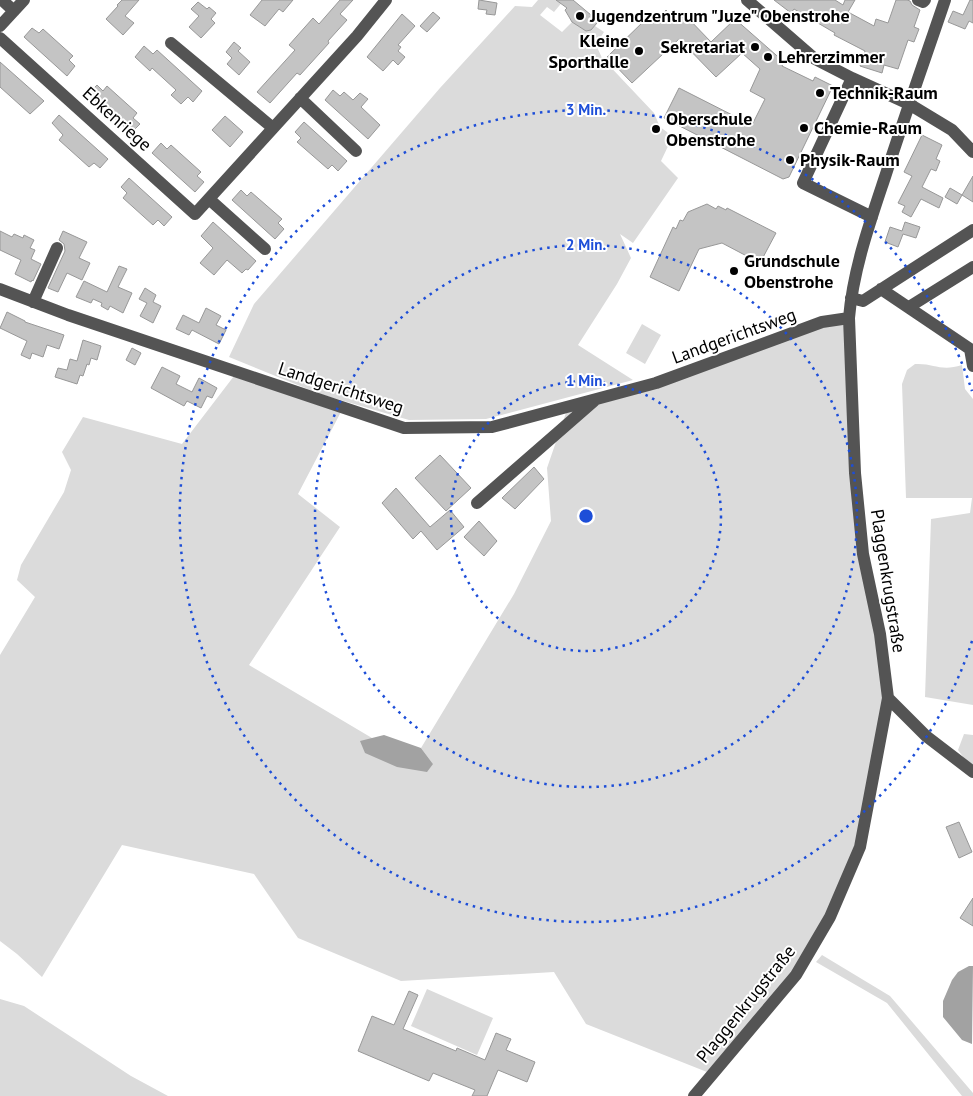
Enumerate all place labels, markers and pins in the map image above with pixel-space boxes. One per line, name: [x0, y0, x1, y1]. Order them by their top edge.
place label: Jugendzentrum "Juze" Obenstrohe: [589, 4, 850, 27]
marker: Jugendzentrum "Juze" Obenstrohe: [574, 10, 586, 22]
place label: Kleine Sporthalle: [548, 29, 629, 73]
place label: Sekretariat: [660, 35, 746, 58]
marker: Sekretariat: [749, 41, 761, 53]
marker: Kleine Sporthalle: [633, 45, 645, 57]
place label: Lehrerzimmer: [778, 45, 886, 68]
marker: Lehrerzimmer: [762, 51, 774, 63]
place label: Technik-Raum: [830, 81, 938, 104]
marker: Technik-Raum: [814, 87, 826, 99]
place label: Oberschule Obenstrohe: [666, 107, 755, 151]
place label: Chemie-Raum: [814, 116, 922, 139]
marker: Chemie-Raum: [798, 122, 810, 134]
marker: Oberschule Obenstrohe: [650, 123, 662, 135]
place label: Physik-Raum: [800, 148, 900, 171]
marker: Physik-Raum: [784, 154, 796, 166]
place label: Grundschule Obenstrohe: [744, 249, 840, 293]
marker: Grundschule Obenstrohe: [728, 265, 740, 277]
centre of rings: [577, 507, 595, 525]

